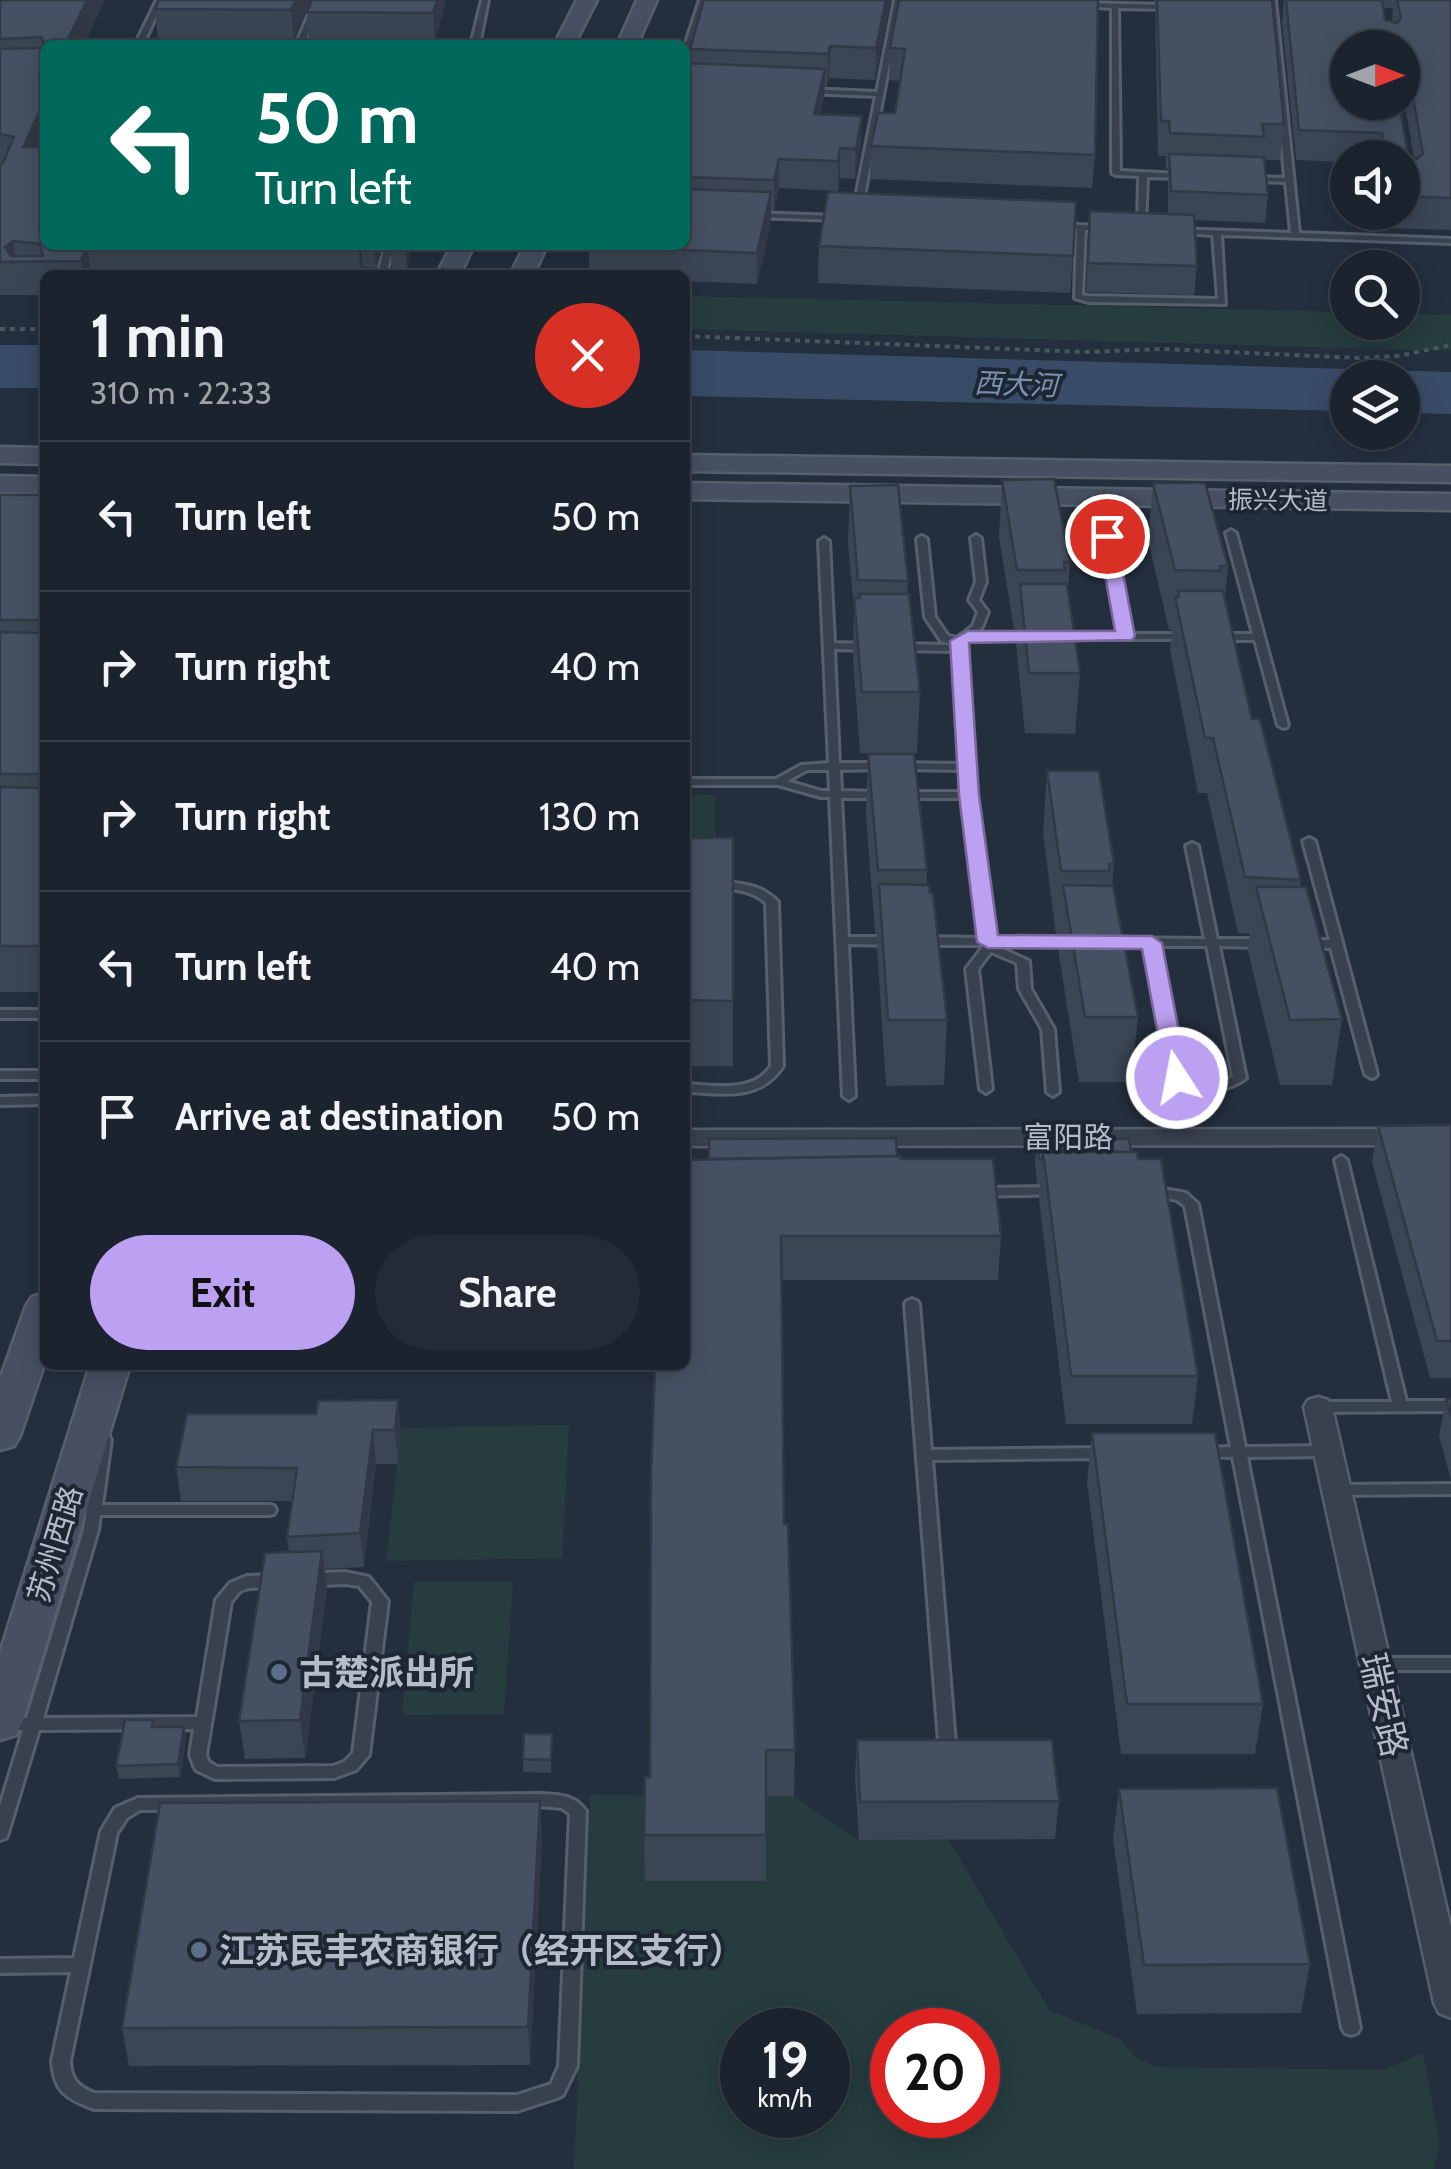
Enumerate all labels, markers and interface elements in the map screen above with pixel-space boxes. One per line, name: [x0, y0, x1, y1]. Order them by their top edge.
north arrow: [1330, 30, 1420, 120]
map controls: [1330, 30, 1420, 450]
text: 50 m: [255, 75, 419, 161]
icon: left: [90, 80, 220, 210]
button: sound: [1330, 140, 1420, 230]
text: Turn left: [255, 161, 412, 215]
button: search: [1330, 250, 1420, 340]
text: 1 min: [90, 299, 225, 372]
button: close: [535, 303, 640, 408]
button: layers: [1330, 360, 1420, 450]
water label: 西大河: [973, 366, 1064, 403]
text: 310 m · 22:33: [90, 373, 272, 412]
street label: 振兴大道: [1228, 484, 1328, 516]
icon: left: [90, 489, 145, 544]
text: Turn left: [175, 493, 311, 540]
text: 50 m: [551, 493, 640, 540]
pin: [1065, 494, 1150, 579]
icon: arrive: [1080, 509, 1135, 564]
icon: right: [90, 639, 145, 694]
text: Turn right: [175, 643, 331, 690]
text: 40 m: [550, 643, 640, 690]
icon: right: [90, 789, 145, 844]
text: Turn right: [175, 793, 331, 840]
text: 130 m: [539, 793, 640, 840]
icon: left: [90, 939, 145, 994]
text: Turn left: [175, 943, 311, 990]
text: 40 m: [550, 943, 640, 990]
position arrow: [1125, 1026, 1229, 1130]
icon: arrive: [90, 1089, 145, 1144]
text: Arrive at destination: [175, 1093, 504, 1140]
text: 50 m: [551, 1093, 640, 1140]
street label: 富阳路: [1023, 1119, 1113, 1156]
button: Exit: [90, 1235, 355, 1350]
button: Share: [375, 1235, 640, 1350]
street label: 苏州西路: [20, 1481, 90, 1607]
street label: 瑞安路: [1351, 1649, 1417, 1761]
place label: 古楚派出所: [299, 1651, 474, 1694]
marker: 古楚派出所: [268, 1661, 290, 1683]
place label: 江苏民丰农商银行（经开区支行）: [219, 1929, 744, 1972]
marker: 江苏民丰农商银行（经开区支行）: [188, 1939, 210, 1961]
speed limit sign: 20: [870, 2008, 1000, 2138]
text: 19: [762, 2030, 808, 2091]
text: km/h: [758, 2083, 812, 2113]

